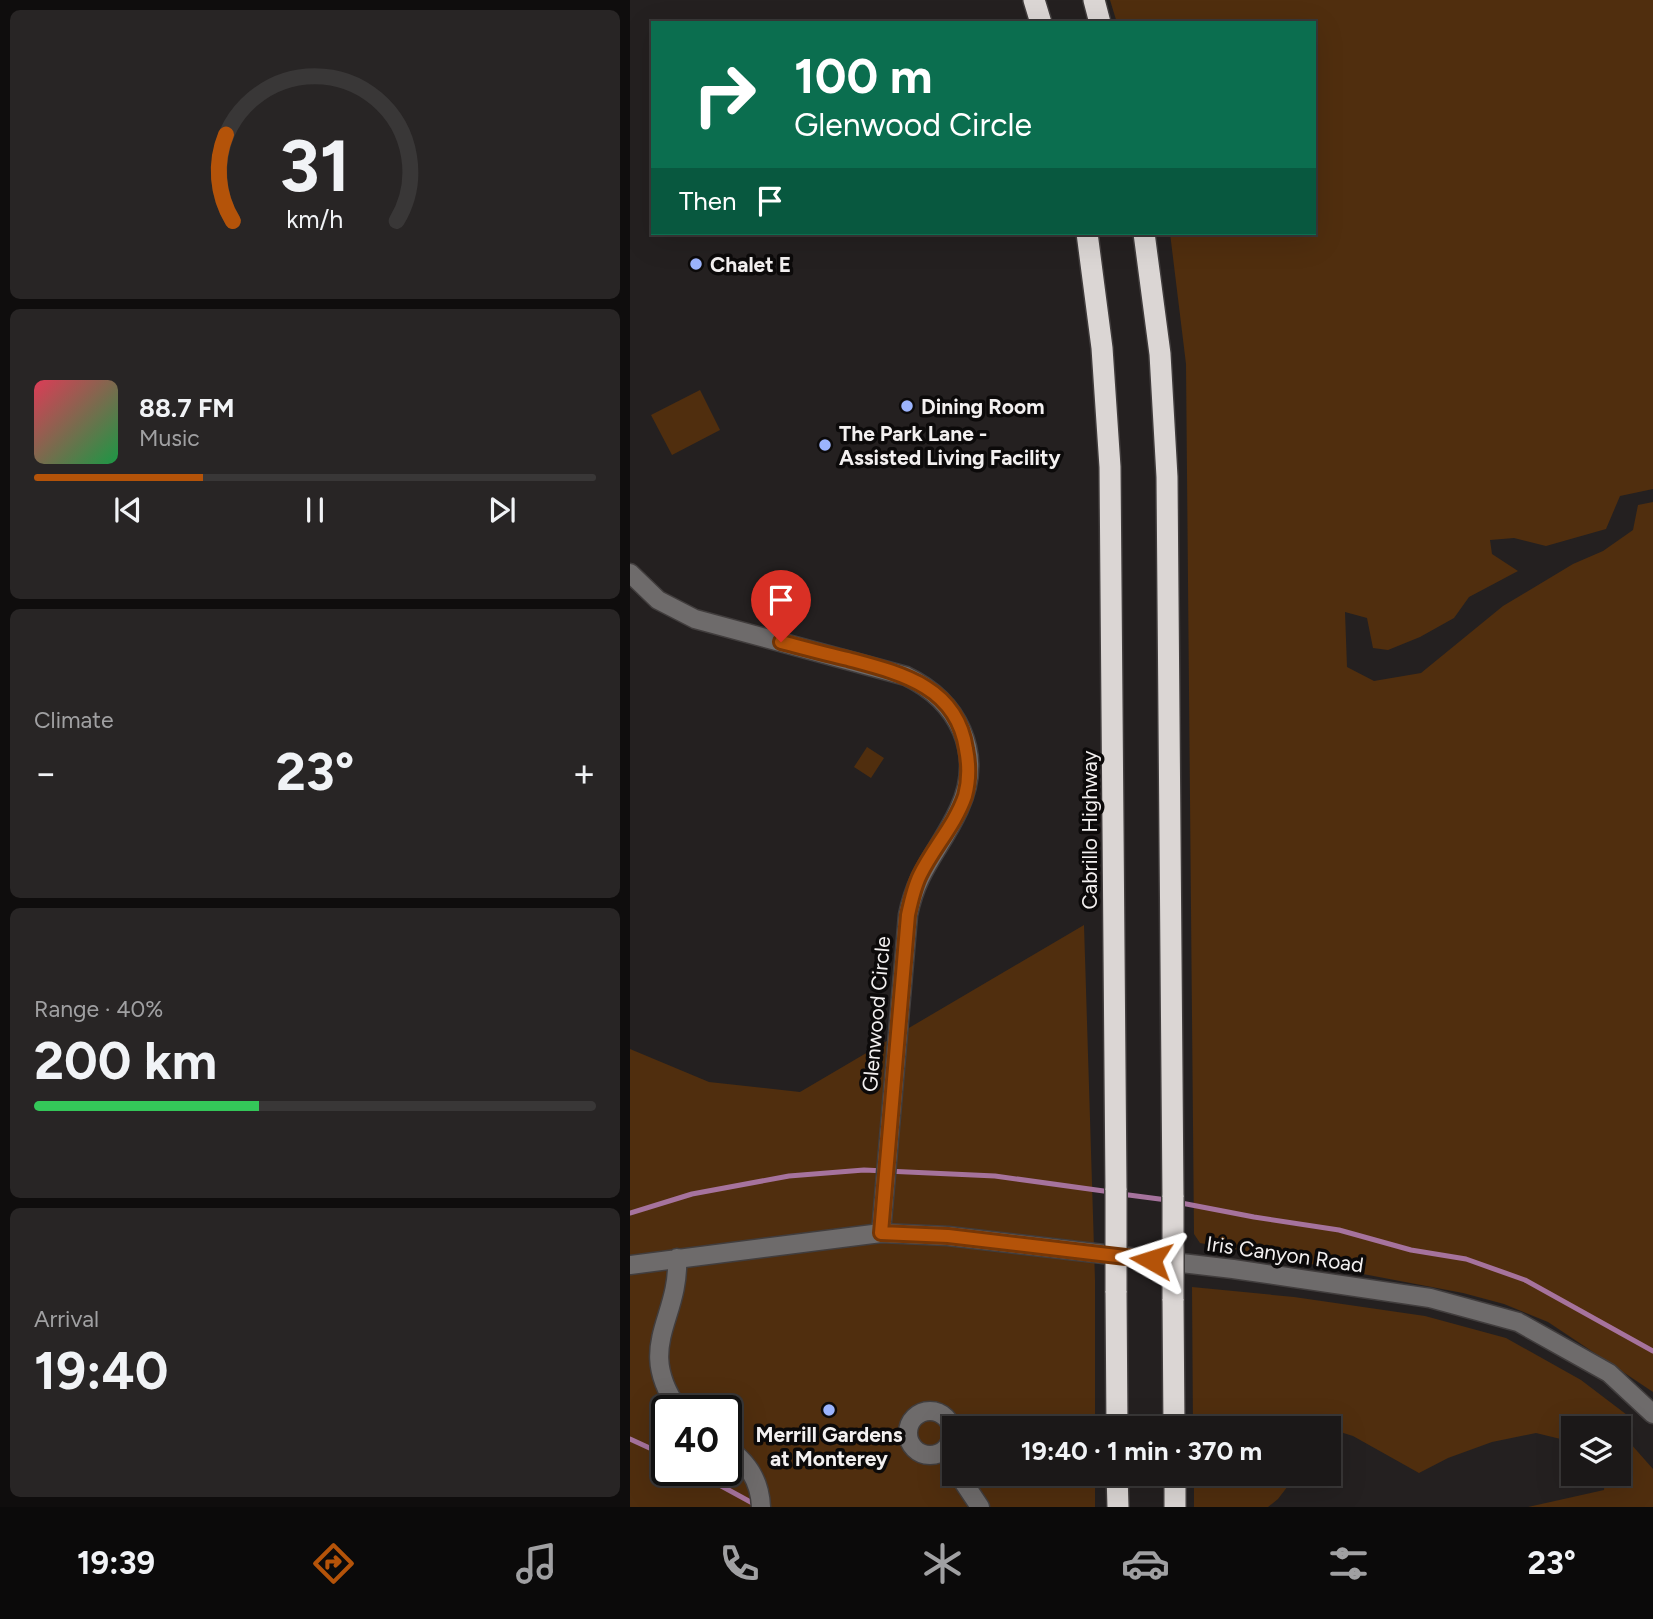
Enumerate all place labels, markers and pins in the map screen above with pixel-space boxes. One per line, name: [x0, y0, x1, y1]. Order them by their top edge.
place label: Chalet E: [710, 252, 791, 277]
marker: Chalet E: [688, 256, 704, 272]
place label: Dining Room: [921, 394, 1044, 419]
marker: Dining Room: [899, 398, 915, 414]
place label: The Park Lane - Assisted Living Facility: [839, 421, 1061, 470]
marker: The Park Lane - Assisted Living Facility: [817, 437, 833, 453]
pin: [751, 570, 811, 642]
marker: Merrill Gardens at Monterey: [821, 1402, 837, 1418]
place label: Merrill Gardens at Monterey: [756, 1422, 903, 1471]

